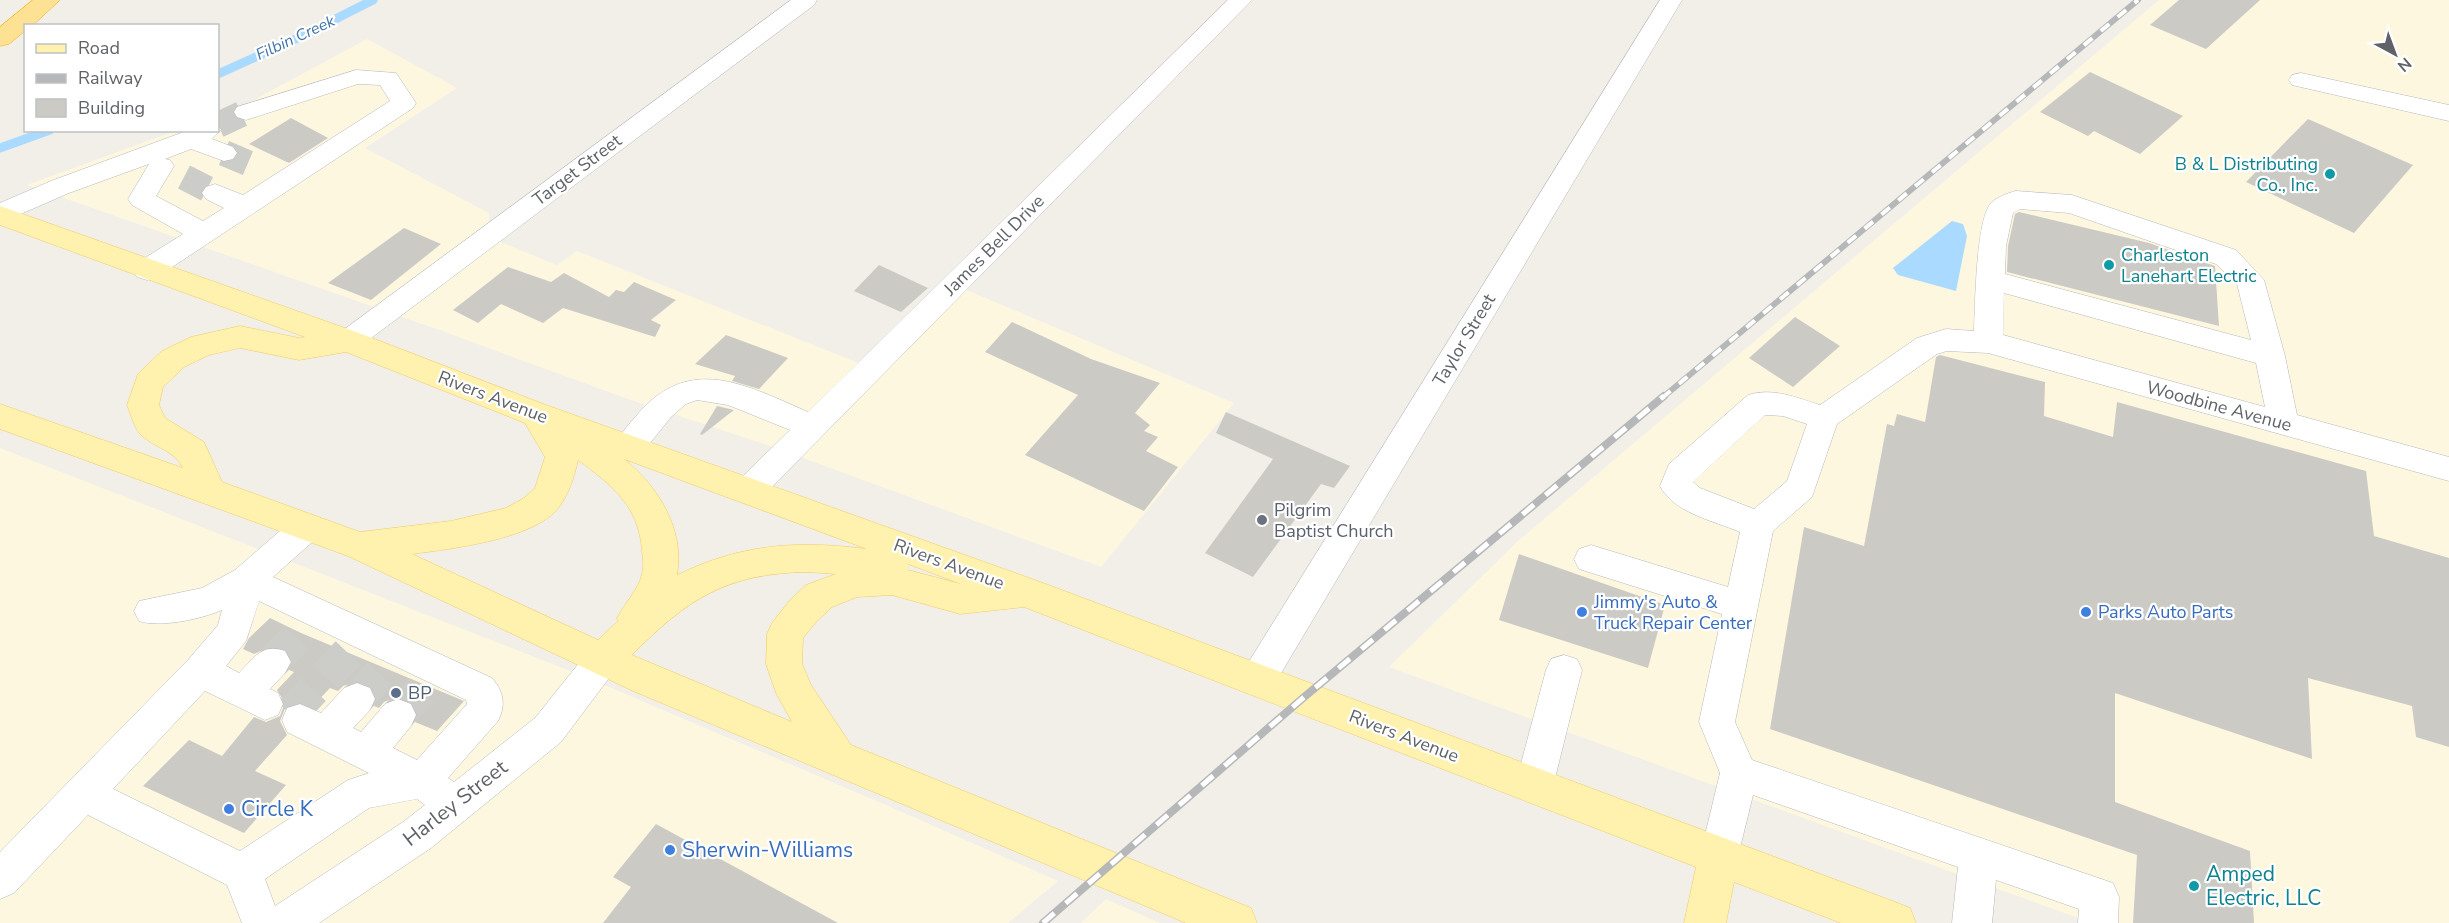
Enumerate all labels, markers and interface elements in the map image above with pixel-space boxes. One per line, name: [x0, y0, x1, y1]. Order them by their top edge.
water label: Filbin Creek: [252, 10, 339, 66]
legend: [24, 24, 219, 132]
north arrow: [2365, 24, 2425, 84]
text: Road: [78, 36, 120, 60]
text: N: [2392, 52, 2416, 77]
text: Railway: [78, 66, 143, 90]
text: Building: [78, 96, 145, 120]
street label: Target Street: [528, 128, 627, 211]
place label: B & L Distributing Co., Inc.: [2175, 152, 2318, 197]
marker: B & L Distributing Co., Inc.: [2323, 167, 2337, 181]
street label: James Bell Drive: [938, 189, 1050, 301]
place label: Charleston Lanehart Electric: [2121, 243, 2257, 288]
marker: Charleston Lanehart Electric: [2102, 258, 2116, 272]
street label: Taylor Street: [1427, 289, 1501, 391]
street label: Rivers Avenue: [435, 365, 551, 429]
street label: Woodbine Avenue: [2144, 375, 2294, 437]
place label: Pilgrim Baptist Church: [1274, 498, 1393, 543]
marker: Pilgrim Baptist Church: [1255, 513, 1269, 527]
street label: Rivers Avenue: [890, 533, 1008, 595]
place label: Jimmy's Auto & Truck Repair Center: [1593, 590, 1753, 635]
place label: Parks Auto Parts: [2098, 600, 2234, 624]
marker: Jimmy's Auto & Truck Repair Center: [1575, 605, 1589, 619]
marker: Parks Auto Parts: [2079, 605, 2093, 619]
place label: BP: [408, 681, 432, 705]
marker: BP: [389, 686, 403, 700]
street label: Rivers Avenue: [1346, 704, 1462, 768]
street label: Harley Street: [397, 753, 513, 853]
place label: Circle K: [241, 795, 314, 823]
marker: Circle K: [222, 802, 236, 816]
place label: Sherwin-Williams: [682, 836, 853, 864]
marker: Sherwin-Williams: [663, 843, 677, 857]
place label: Amped Electric, LLC: [2206, 860, 2321, 912]
marker: Amped Electric, LLC: [2187, 879, 2201, 893]

